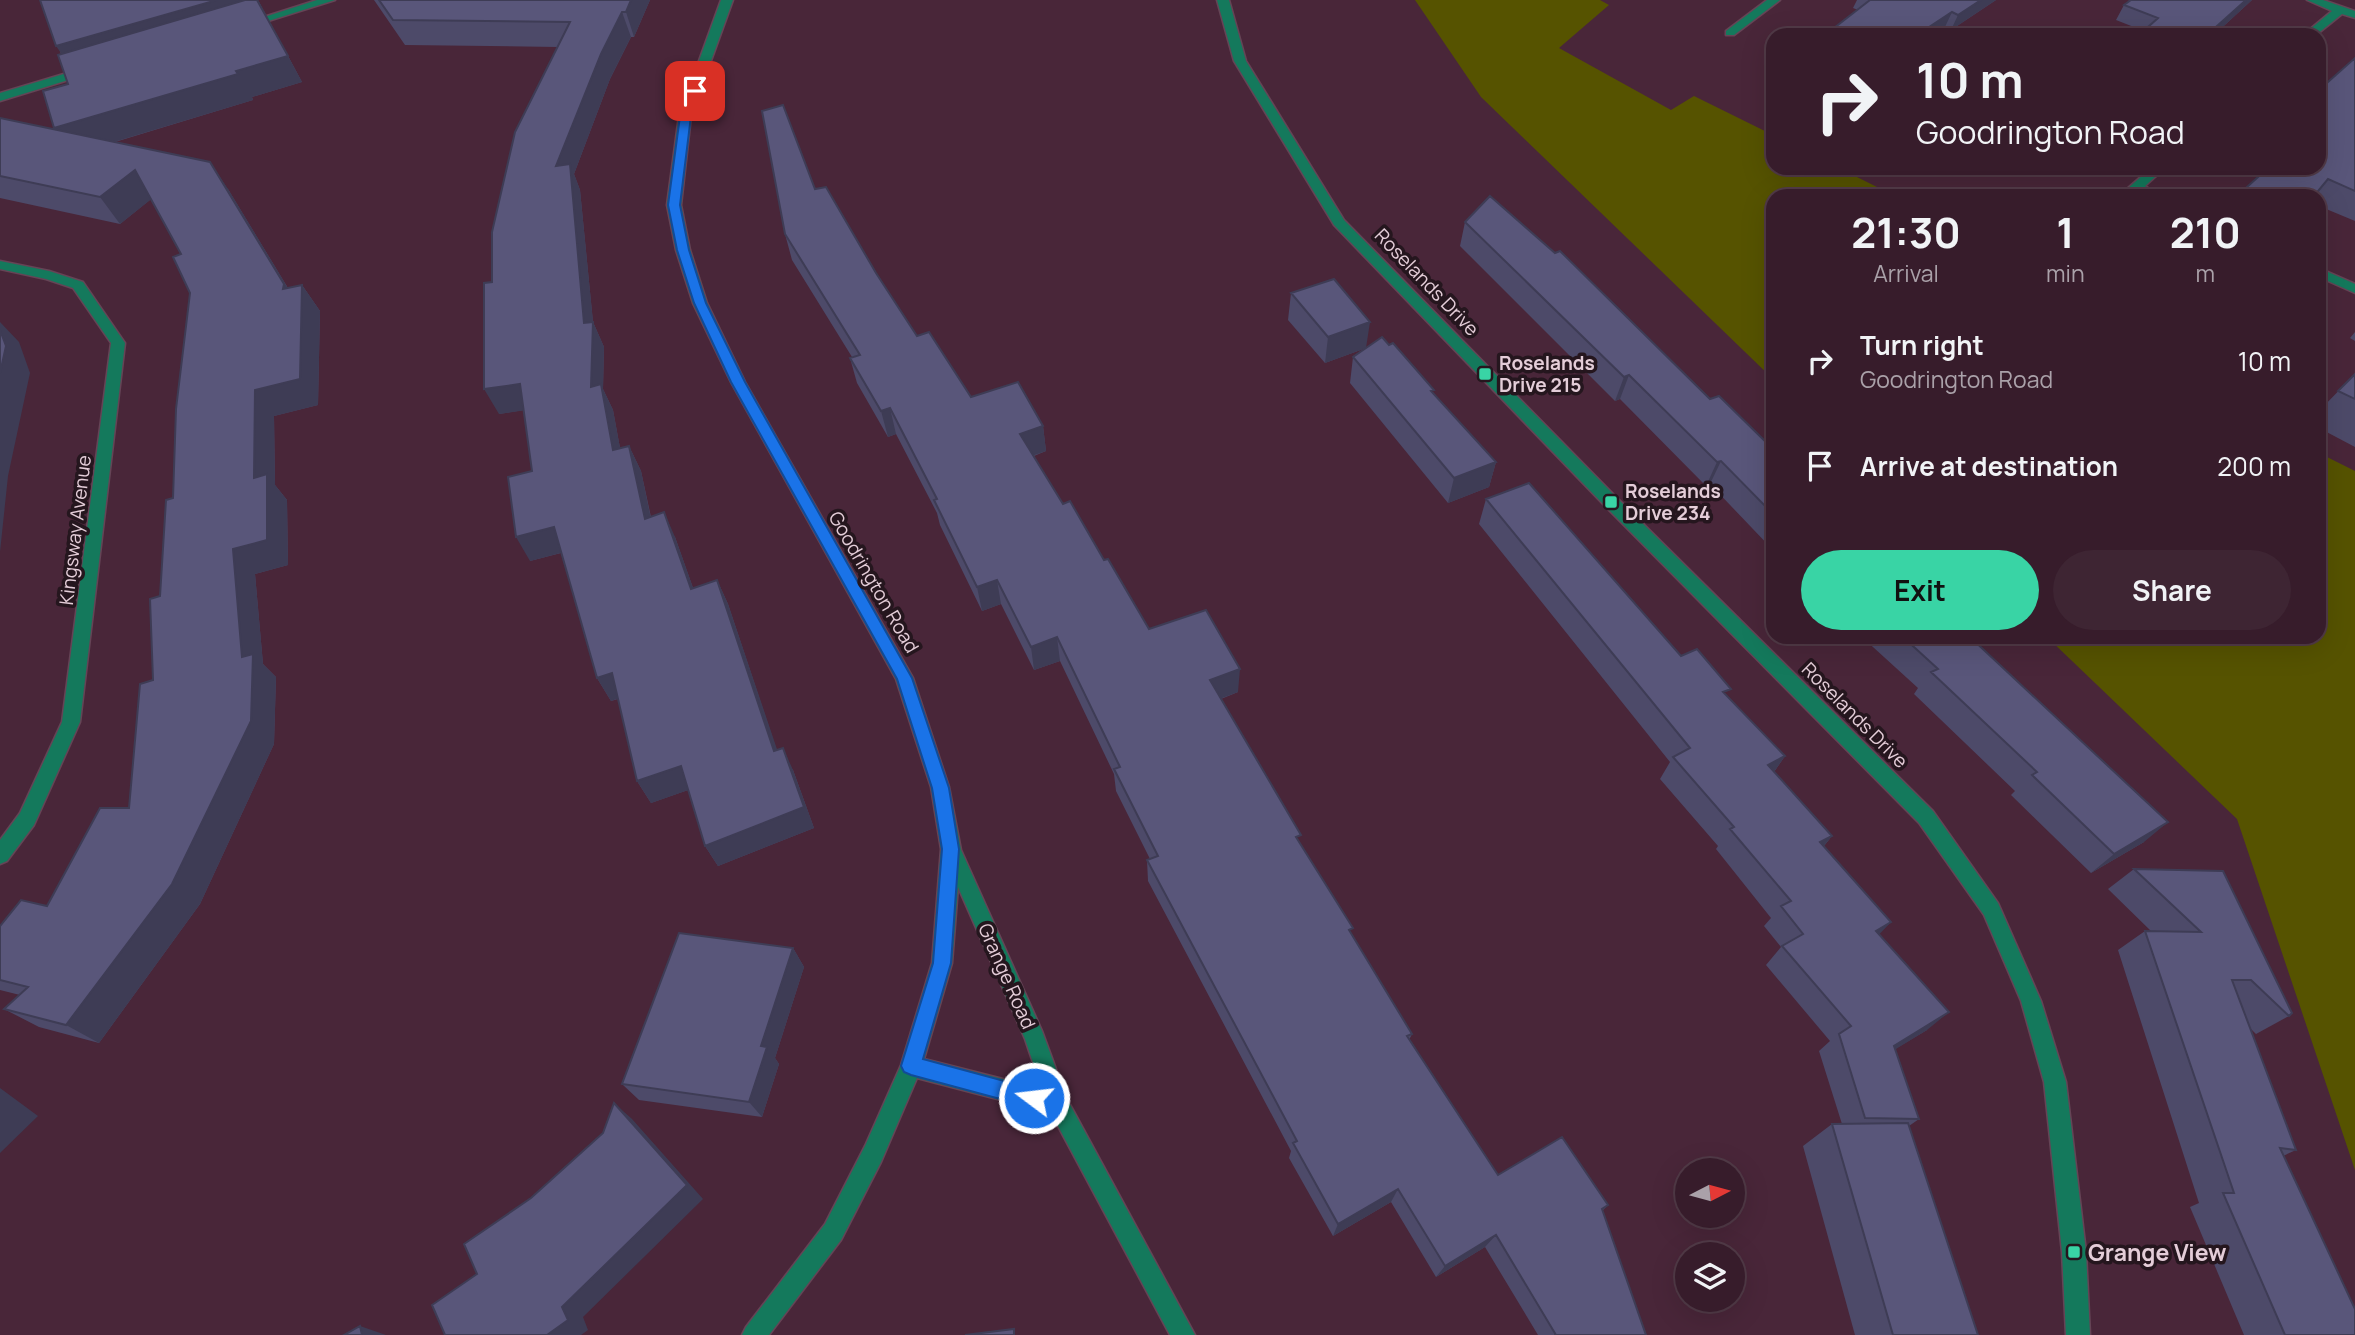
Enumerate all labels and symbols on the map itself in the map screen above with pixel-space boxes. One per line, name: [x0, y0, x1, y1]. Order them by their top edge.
pin: [665, 61, 725, 121]
street label: Roselands Drive: [1369, 223, 1485, 341]
place label: Roselands Drive 215: [1499, 350, 1595, 398]
marker: Roselands Drive 215: [1477, 366, 1493, 382]
street label: Kingsway Avenue: [53, 454, 97, 606]
place label: Roselands Drive 234: [1625, 478, 1721, 526]
marker: Roselands Drive 234: [1603, 494, 1619, 510]
street label: Goodrington Road: [823, 506, 925, 658]
street label: Roselands Drive: [1796, 656, 1914, 774]
street label: Grange Road: [972, 919, 1042, 1033]
position arrow: [997, 1061, 1071, 1135]
north arrow: [1675, 1158, 1745, 1228]
place label: Grange View: [2088, 1236, 2227, 1268]
marker: Grange View: [2066, 1244, 2082, 1260]

